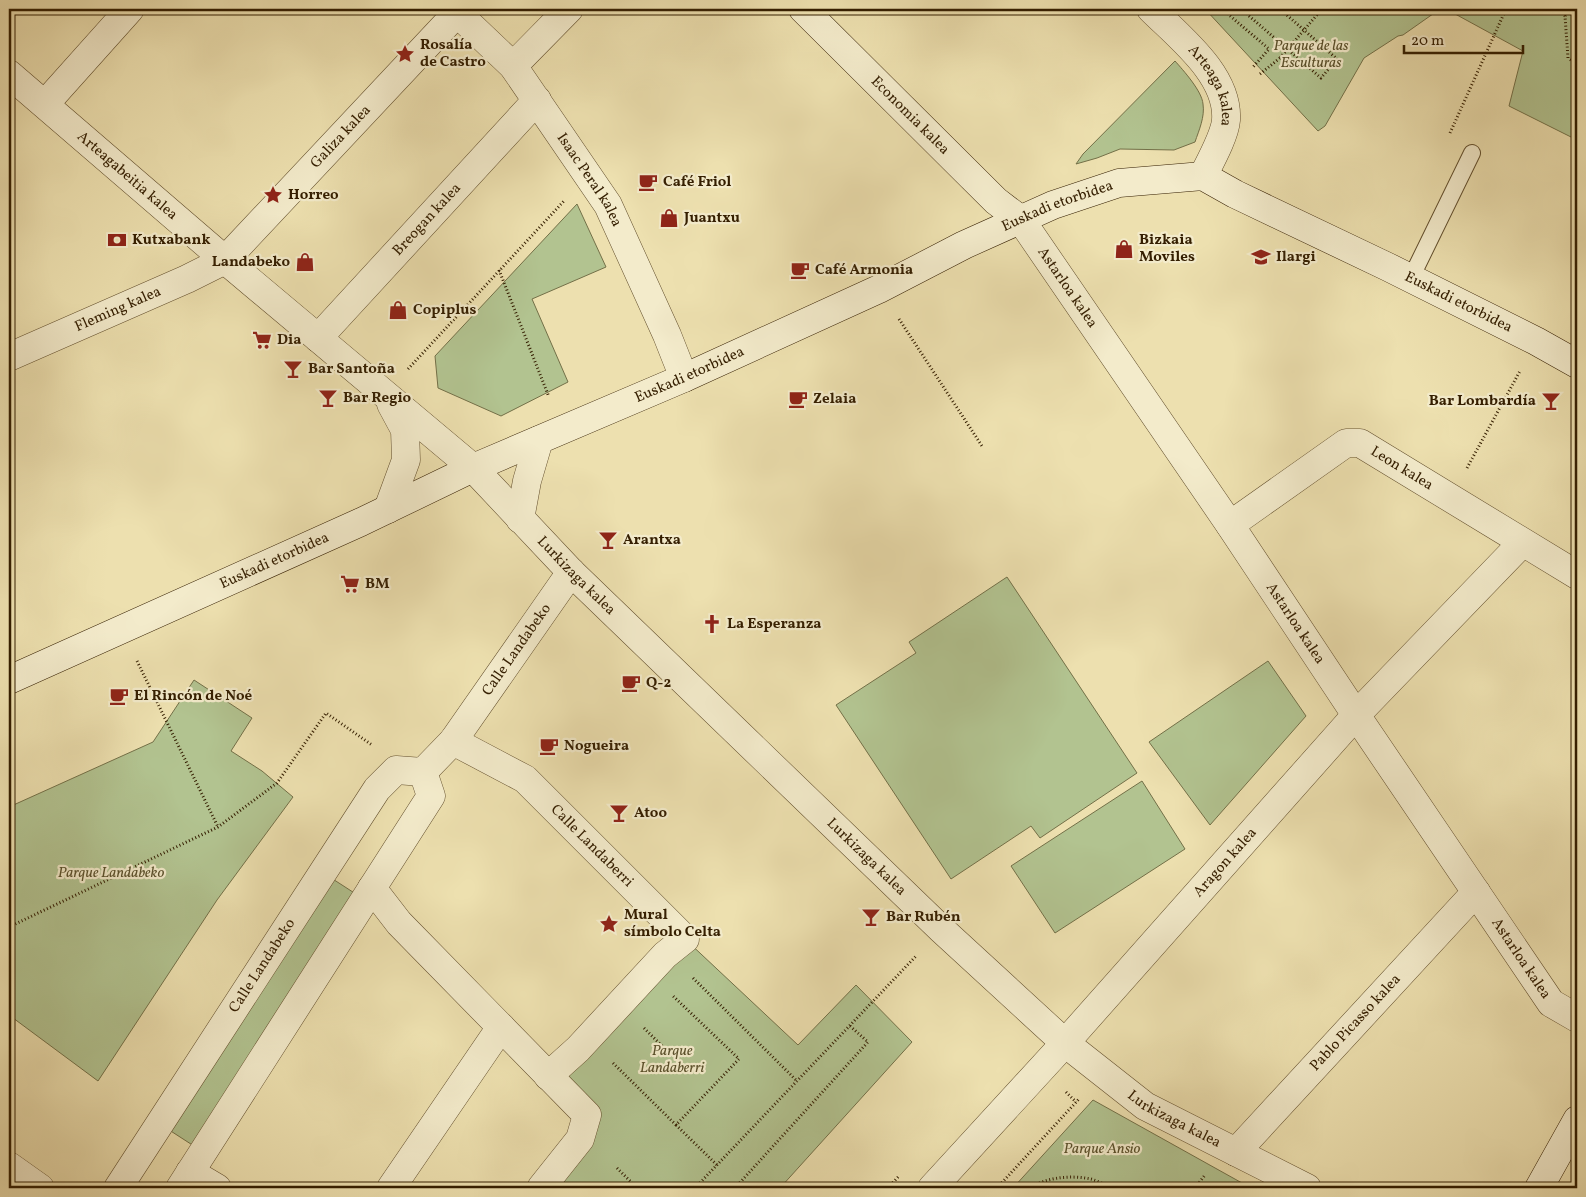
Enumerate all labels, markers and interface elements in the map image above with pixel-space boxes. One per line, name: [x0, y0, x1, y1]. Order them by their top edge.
scale bar: [1404, 22, 1522, 54]
text: 20 m: [1411, 31, 1444, 52]
place label: Rosalía de Castro: [420, 35, 486, 73]
park label: Parque de las Esculturas: [1273, 36, 1349, 74]
street label: Arteaga kalea: [1183, 40, 1237, 128]
place icon: Rosalía de Castro: [394, 43, 416, 65]
street label: Economia kalea: [866, 71, 954, 160]
street label: Galiza kalea: [306, 100, 376, 173]
street label: Arteagabeitia kalea: [72, 127, 182, 225]
street label: Isaac Peral kalea: [551, 129, 627, 230]
cafe icon: Café Friol: [637, 171, 659, 193]
place label: Café Friol: [663, 172, 731, 193]
street label: Euskadi etorbidea: [998, 175, 1116, 237]
street label: Breogan kalea: [388, 178, 466, 261]
place icon: Horreo: [262, 184, 284, 206]
place label: Horreo: [288, 185, 339, 206]
shop icon: Juantxu: [658, 207, 680, 229]
place label: Juantxu: [683, 208, 740, 229]
bank icon: Kutxabank: [106, 229, 128, 251]
place label: Kutxabank: [132, 230, 211, 251]
place label: Bizkaia Moviles: [1139, 230, 1195, 268]
shop icon: Bizkaia Moviles: [1113, 238, 1135, 260]
street label: Astarloa kalea: [1032, 243, 1103, 332]
school or university icon: Ilargi: [1250, 246, 1272, 268]
place label: Ilargi: [1276, 247, 1316, 268]
shop icon: Landabeko: [294, 251, 316, 273]
place label: Landabeko: [212, 252, 290, 273]
cafe icon: Café Armonia: [789, 259, 811, 281]
place label: Café Armonia: [815, 260, 913, 281]
street label: Euskadi etorbidea: [1401, 266, 1516, 338]
street label: Fleming kalea: [72, 281, 164, 337]
shop icon: Copiplus: [387, 299, 409, 321]
place label: Copiplus: [413, 300, 476, 321]
supermarket icon: Dia: [251, 329, 273, 351]
place label: Dia: [277, 330, 302, 351]
street label: Euskadi etorbidea: [632, 341, 748, 408]
bar icon: Bar Santoña: [282, 358, 304, 380]
place label: Bar Santoña: [308, 359, 395, 380]
bar icon: Bar Regio: [317, 387, 339, 409]
place label: Bar Regio: [343, 388, 412, 409]
cafe icon: Zelaia: [787, 388, 809, 410]
place label: Zelaia: [813, 389, 857, 410]
bar icon: Bar Lombardía: [1540, 390, 1562, 412]
place label: Bar Lombardía: [1429, 391, 1536, 412]
street label: Leon kalea: [1366, 441, 1437, 496]
street label: Euskadi etorbidea: [216, 527, 333, 595]
bar icon: Arantxa: [597, 529, 619, 551]
place label: Arantxa: [623, 530, 681, 551]
street label: Lurkizaga kalea: [532, 532, 620, 620]
supermarket icon: BM: [339, 573, 361, 595]
place label: BM: [365, 574, 390, 595]
street label: Astarloa kalea: [1261, 579, 1330, 668]
street label: Calle Landabeko: [477, 599, 556, 700]
church icon: La Esperanza: [701, 613, 723, 635]
place label: La Esperanza: [727, 614, 822, 635]
cafe icon: Q-2: [620, 672, 642, 694]
place label: Q-2: [646, 673, 671, 694]
cafe icon: El Rincón de Noé: [108, 685, 130, 707]
place label: El Rincón de Noé: [134, 686, 253, 707]
cafe icon: Nogueira: [538, 735, 560, 757]
place label: Nogueira: [564, 736, 629, 757]
street label: Calle Landaberri: [546, 800, 638, 892]
bar icon: Atoo: [608, 802, 630, 824]
place label: Atoo: [634, 803, 667, 824]
street label: Lurkizaga kalea: [822, 813, 911, 901]
street label: Aragon kalea: [1188, 823, 1262, 902]
park label: Parque Landabeko: [58, 863, 165, 884]
place label: Mural símbolo Celta: [624, 905, 721, 943]
bar icon: Bar Rubén: [860, 906, 882, 928]
place label: Bar Rubén: [886, 907, 961, 928]
place icon: Mural símbolo Celta: [598, 913, 620, 935]
street label: Calle Landabeko: [224, 914, 301, 1017]
street label: Astarloa kalea: [1486, 914, 1556, 1003]
street label: Pablo Picasso kalea: [1305, 969, 1406, 1076]
park label: Parque Landaberri: [640, 1041, 705, 1079]
street label: Lurkizaga kalea: [1123, 1085, 1225, 1153]
park label: Parque Ansio: [1064, 1139, 1141, 1160]

